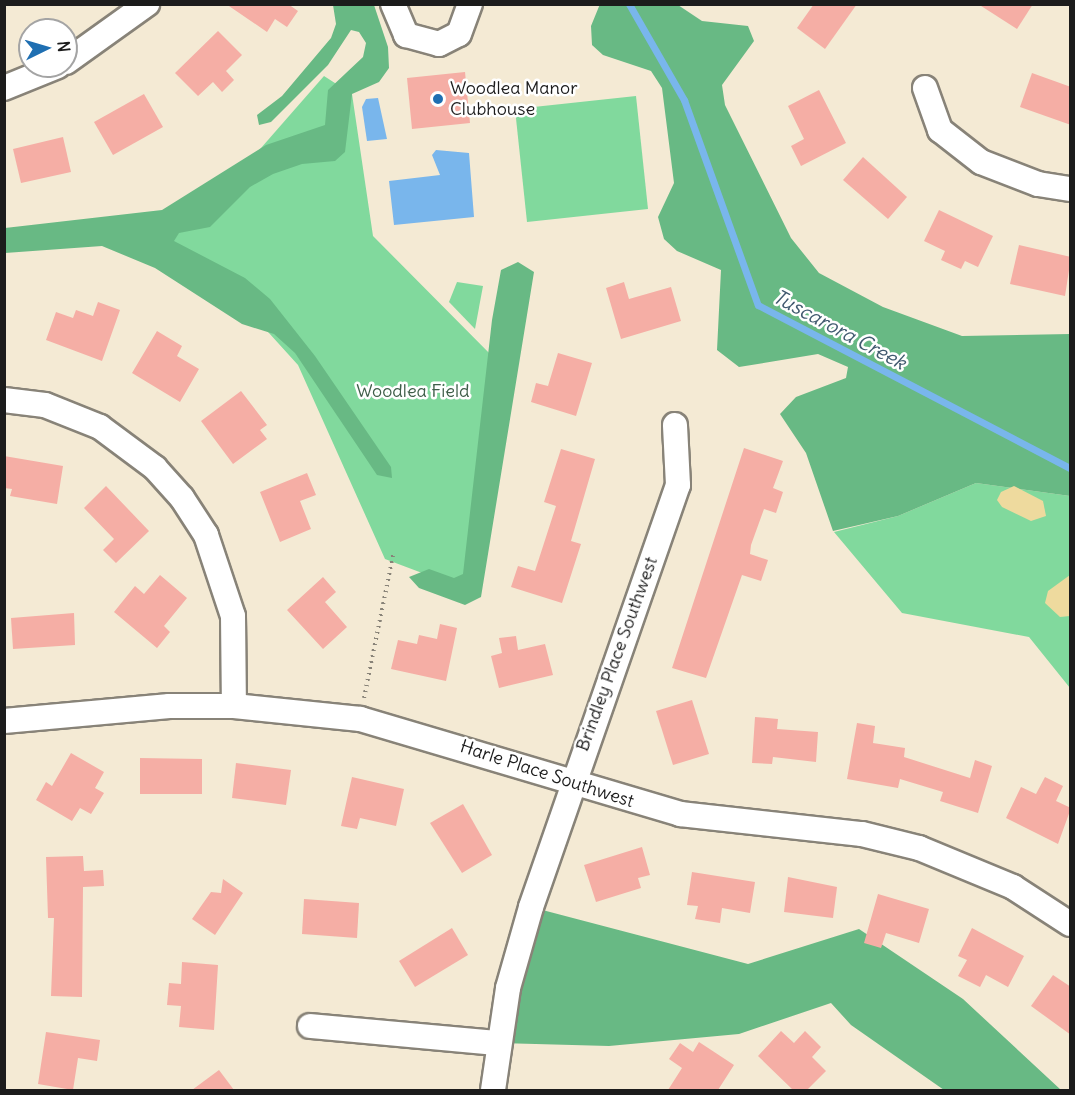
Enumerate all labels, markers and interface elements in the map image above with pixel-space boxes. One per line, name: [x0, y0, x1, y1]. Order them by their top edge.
north arrow: [18, 18, 78, 78]
text: N: [53, 40, 74, 53]
place label: Woodlea Manor Clubhouse: [450, 78, 577, 121]
marker: Woodlea Manor Clubhouse: [431, 92, 445, 106]
water label: Tuscarora Creek: [769, 284, 911, 374]
park label: Woodlea Field: [356, 380, 470, 402]
street label: Brindley Place Southwest: [572, 554, 662, 754]
street label: Harle Place Southwest: [457, 736, 637, 812]

